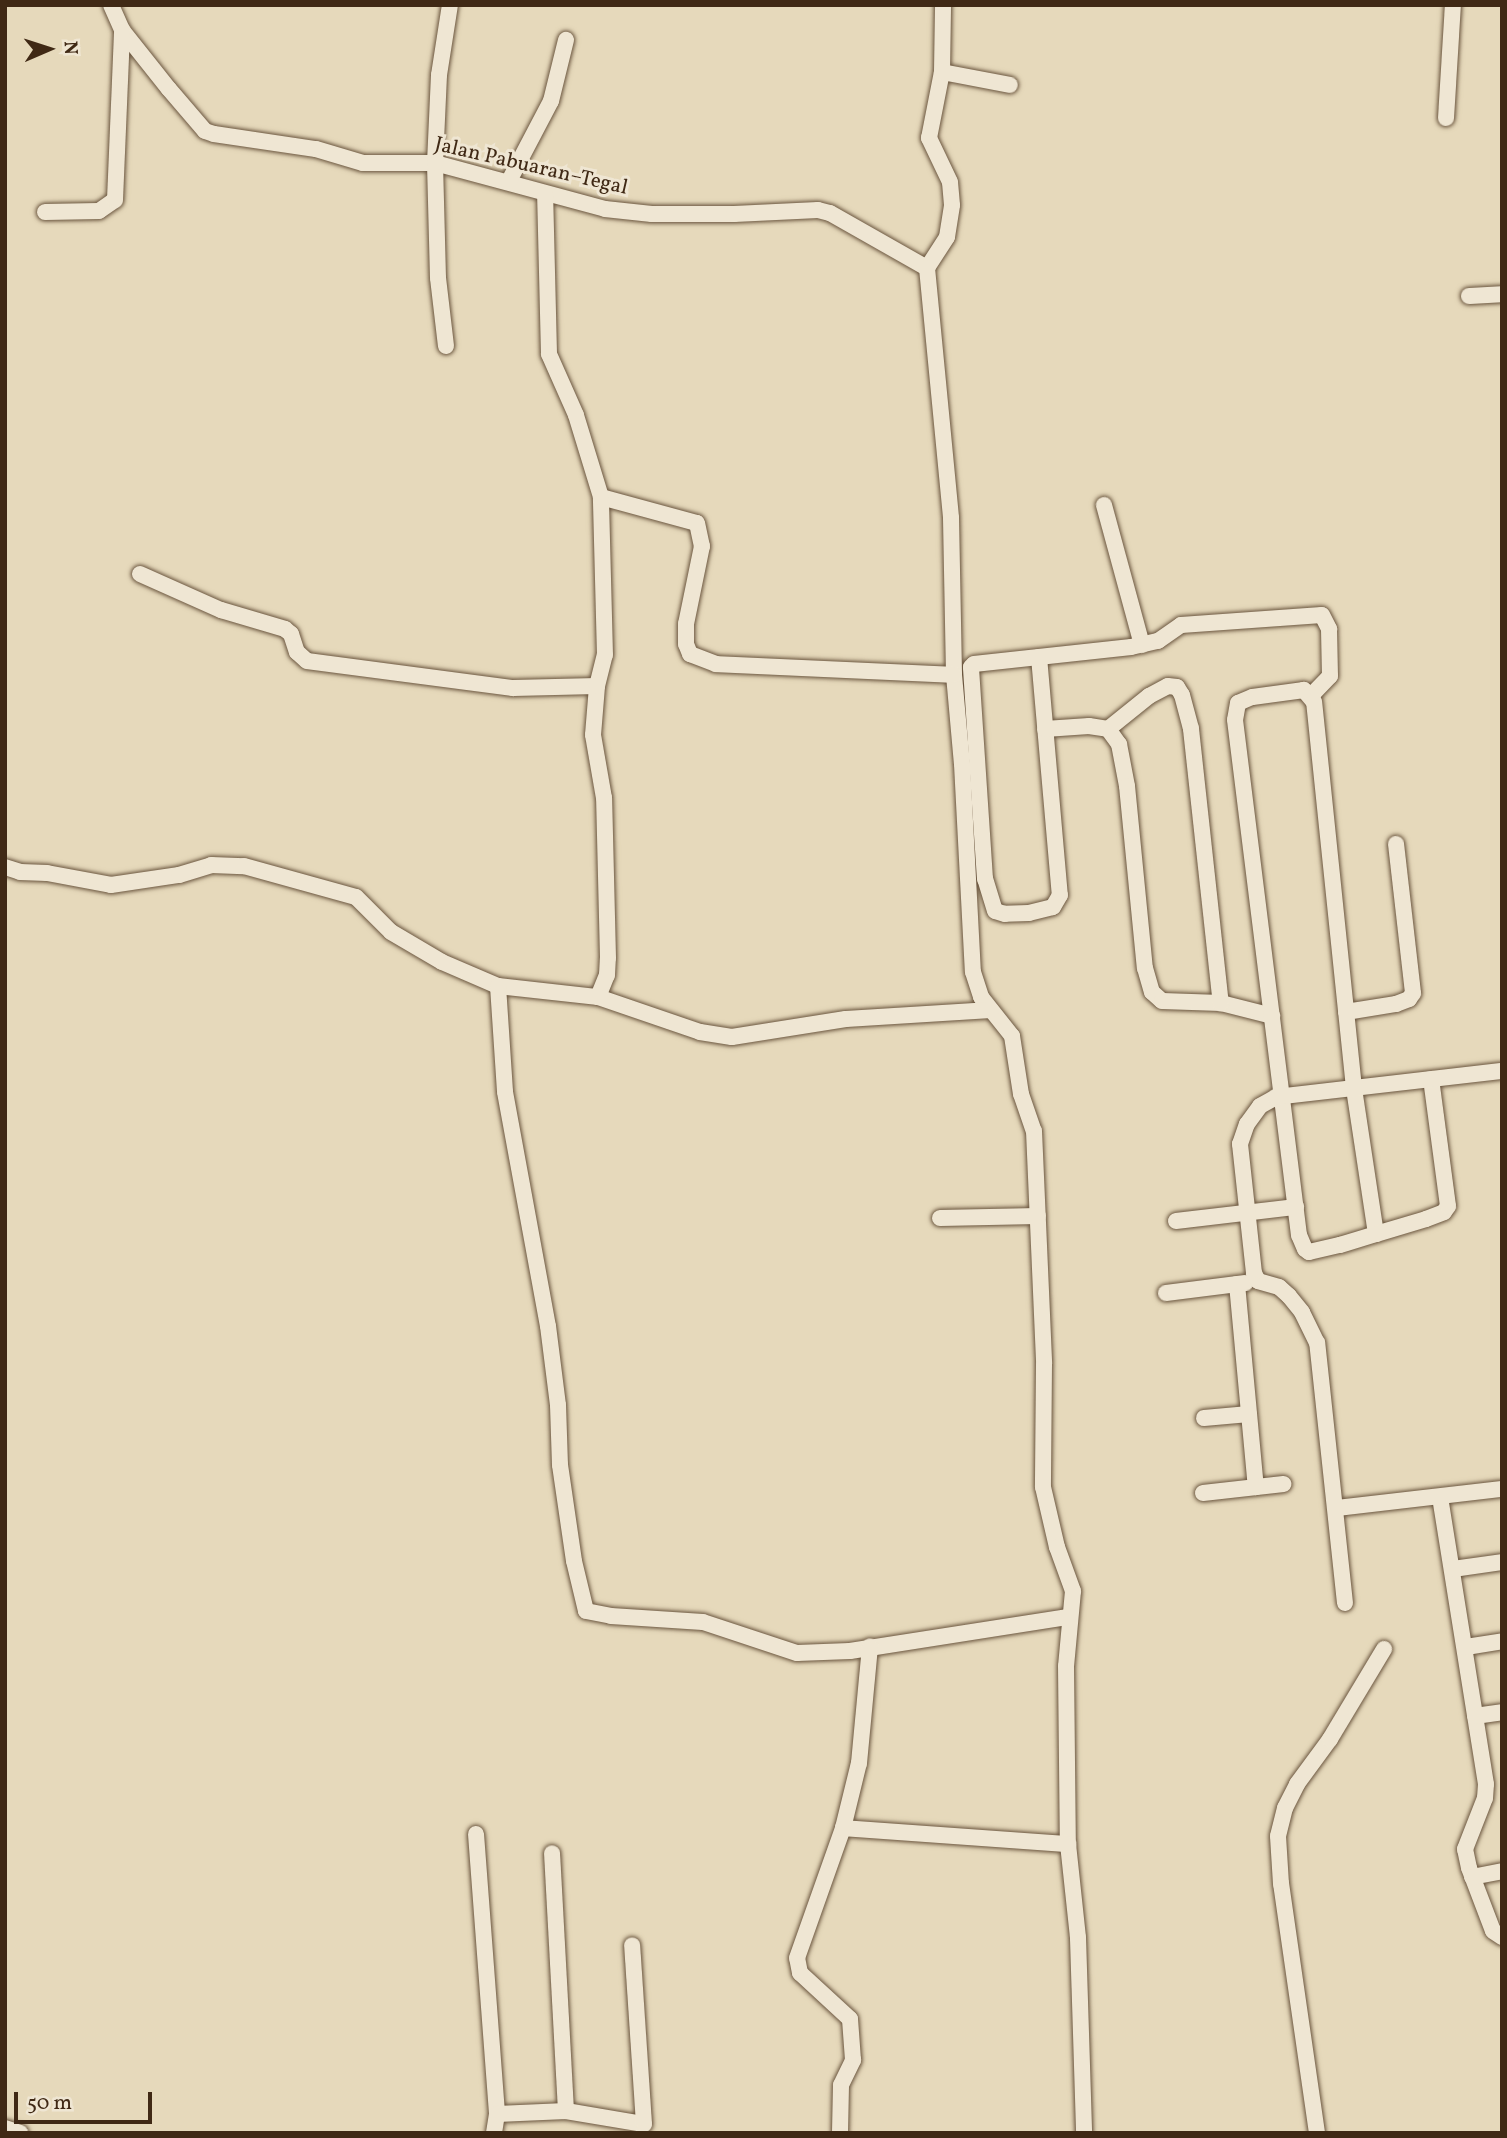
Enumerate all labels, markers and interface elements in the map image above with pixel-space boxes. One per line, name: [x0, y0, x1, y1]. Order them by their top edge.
north arrow: [14, 14, 84, 84]
text: N: [57, 40, 83, 55]
street label: Jalan Pabuaran–Tegal: [432, 133, 630, 201]
scale bar: [18, 2078, 156, 2122]
text: 50 m: [27, 2089, 72, 2118]

